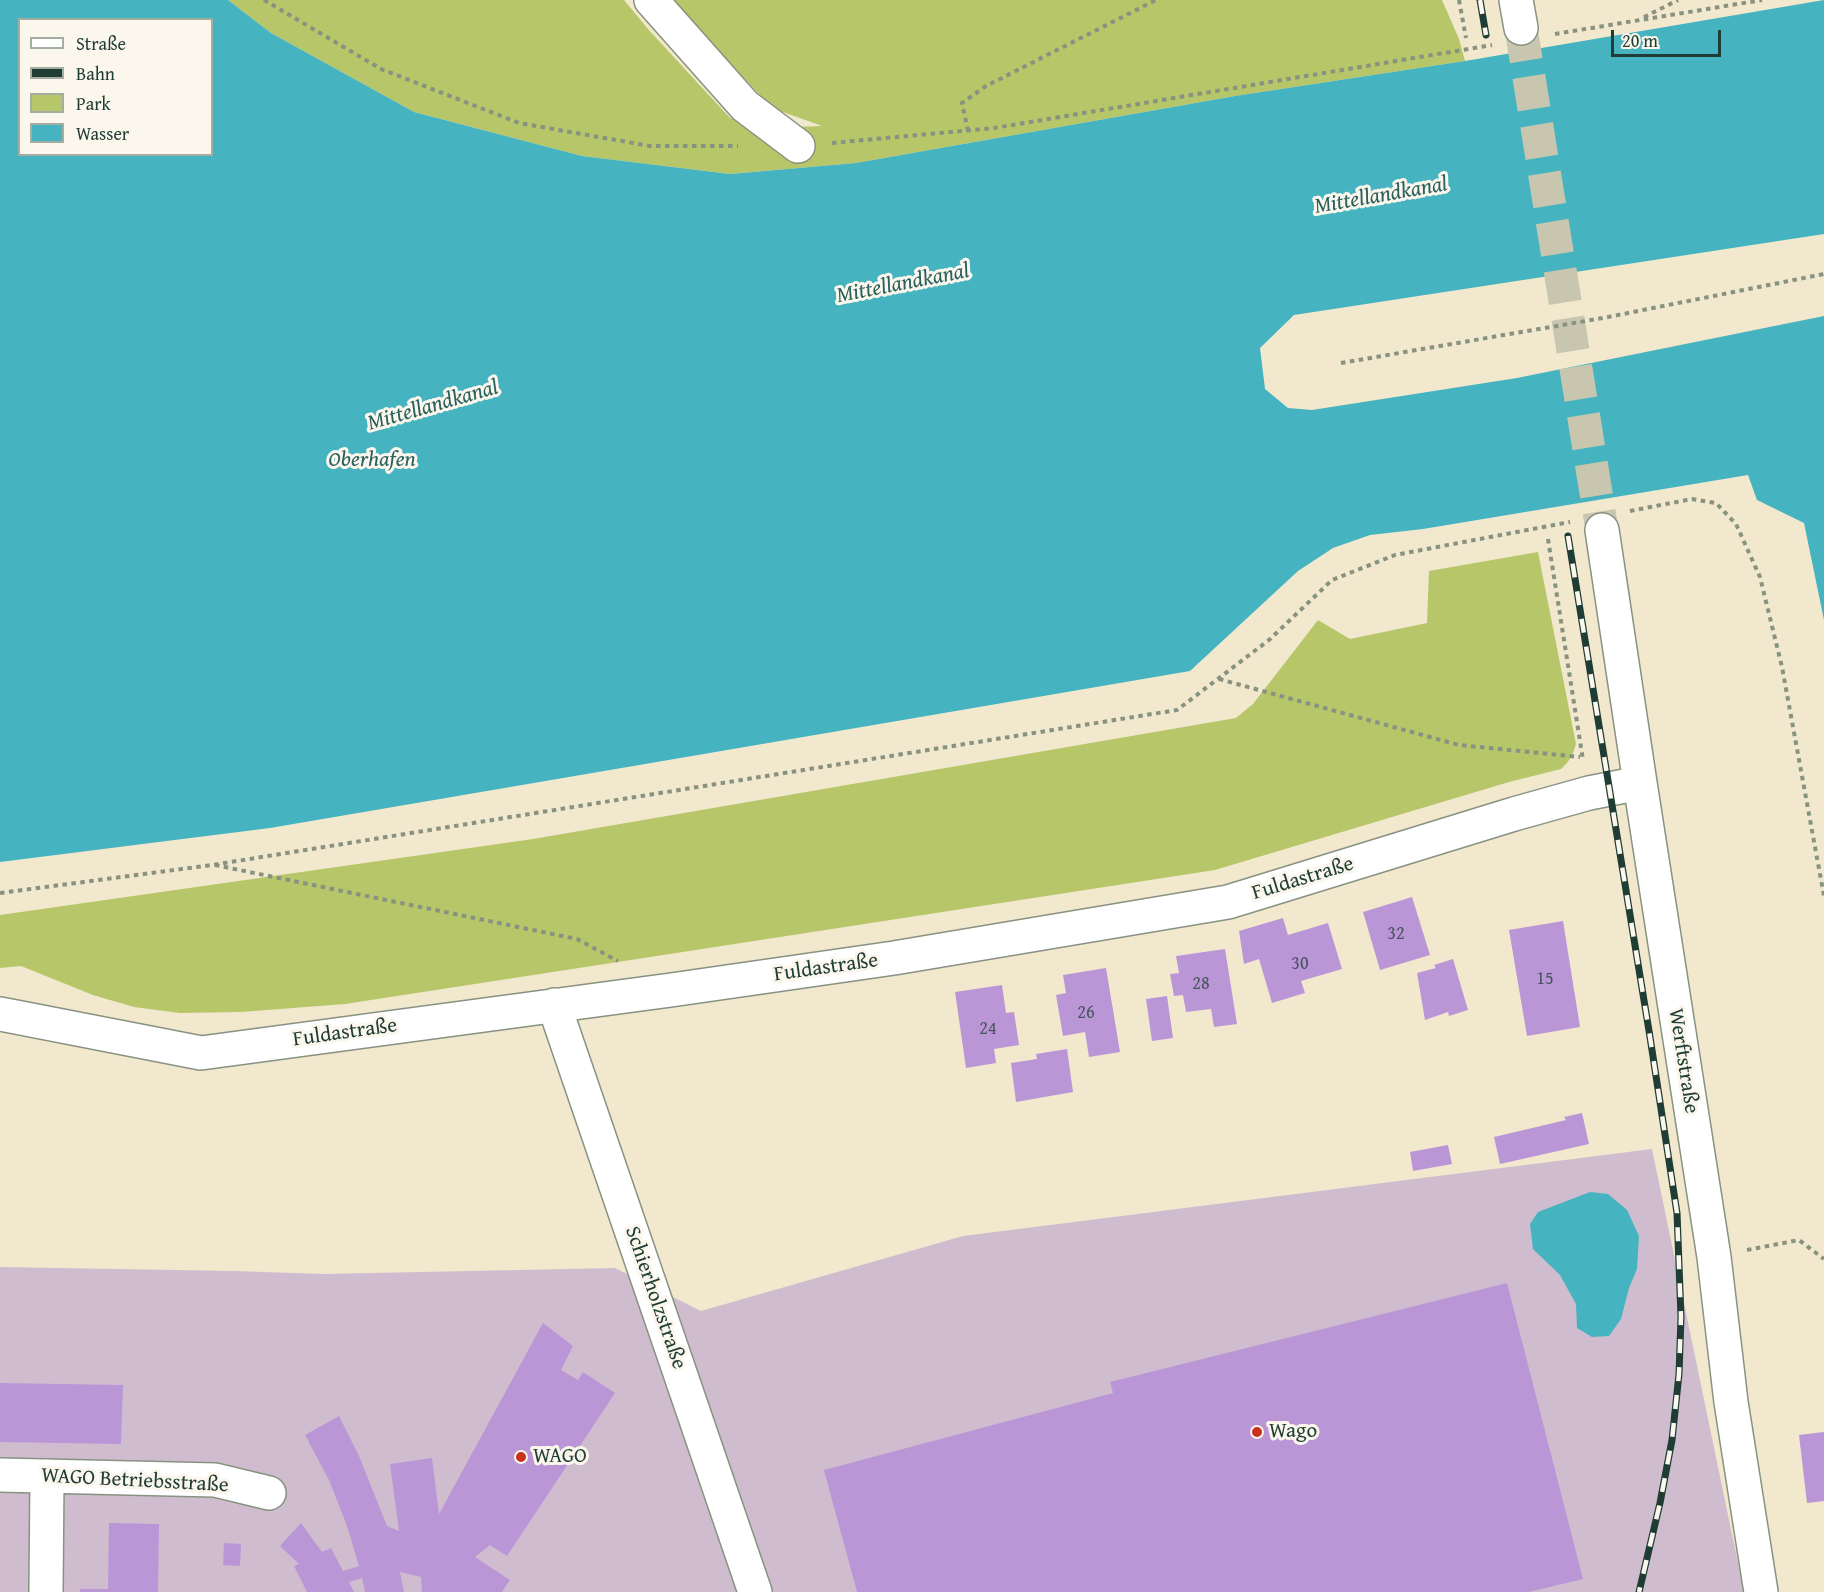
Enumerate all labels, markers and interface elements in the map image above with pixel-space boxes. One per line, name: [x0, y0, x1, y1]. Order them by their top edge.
legend: [18, 18, 213, 156]
scale bar: [1614, 18, 1724, 56]
text: 20 m: [1622, 27, 1658, 54]
text: Straße: [76, 30, 126, 57]
text: Bahn: [76, 60, 115, 87]
text: Park: [76, 90, 111, 117]
text: Wasser: [76, 120, 129, 147]
water label: Mittellandkanal: [1312, 171, 1450, 221]
water label: Mittellandkanal: [834, 258, 972, 310]
water label: Mittellandkanal: [365, 375, 501, 437]
water label: Oberhafen: [328, 447, 416, 473]
street label: Fuldastraße: [1249, 852, 1357, 906]
house number: 32: [1387, 923, 1405, 945]
street label: Fuldastraße: [772, 948, 880, 988]
house number: 30: [1291, 953, 1309, 975]
house number: 15: [1536, 968, 1554, 990]
house number: 28: [1192, 973, 1210, 995]
house number: 26: [1077, 1002, 1095, 1024]
street label: Werftstraße: [1662, 1007, 1704, 1115]
street label: Fuldastraße: [291, 1013, 399, 1053]
house number: 24: [979, 1018, 997, 1040]
street label: Schierholzstraße: [619, 1223, 691, 1373]
place label: Wago: [1269, 1419, 1317, 1445]
marker: Wago: [1250, 1425, 1264, 1439]
place label: WAGO: [533, 1444, 587, 1470]
marker: WAGO: [514, 1450, 528, 1464]
street label: WAGO Betriebsstraße: [41, 1464, 229, 1498]

